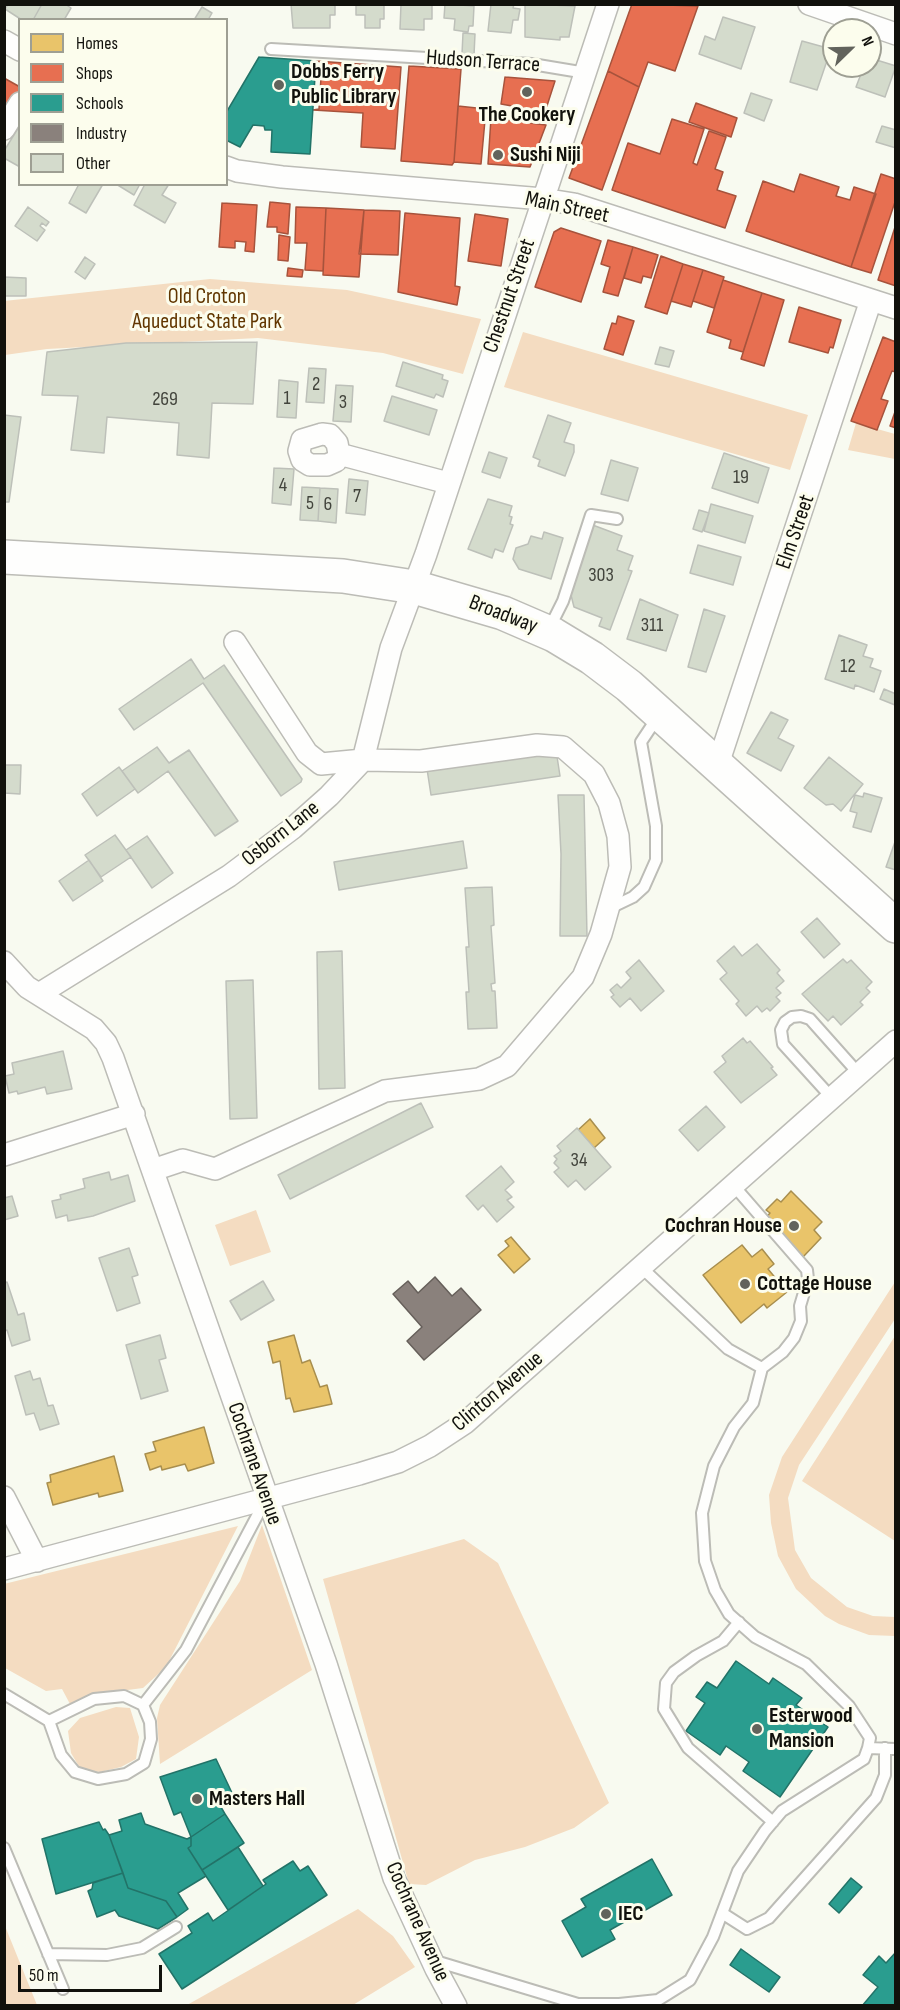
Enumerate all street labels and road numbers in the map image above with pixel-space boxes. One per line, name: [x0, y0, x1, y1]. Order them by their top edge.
street label: Hudson Terrace: [425, 45, 541, 79]
street label: Main Street: [523, 186, 611, 230]
street label: Chestnut Street: [478, 236, 542, 356]
street label: Elm Street: [771, 491, 821, 573]
street label: Broadway: [465, 590, 541, 640]
street label: Osborn Lane: [237, 796, 325, 872]
street label: Clinton Avenue: [447, 1346, 549, 1438]
street label: Cochrane Avenue: [221, 1399, 287, 1529]
street label: Cochrane Avenue: [379, 1858, 455, 1986]

